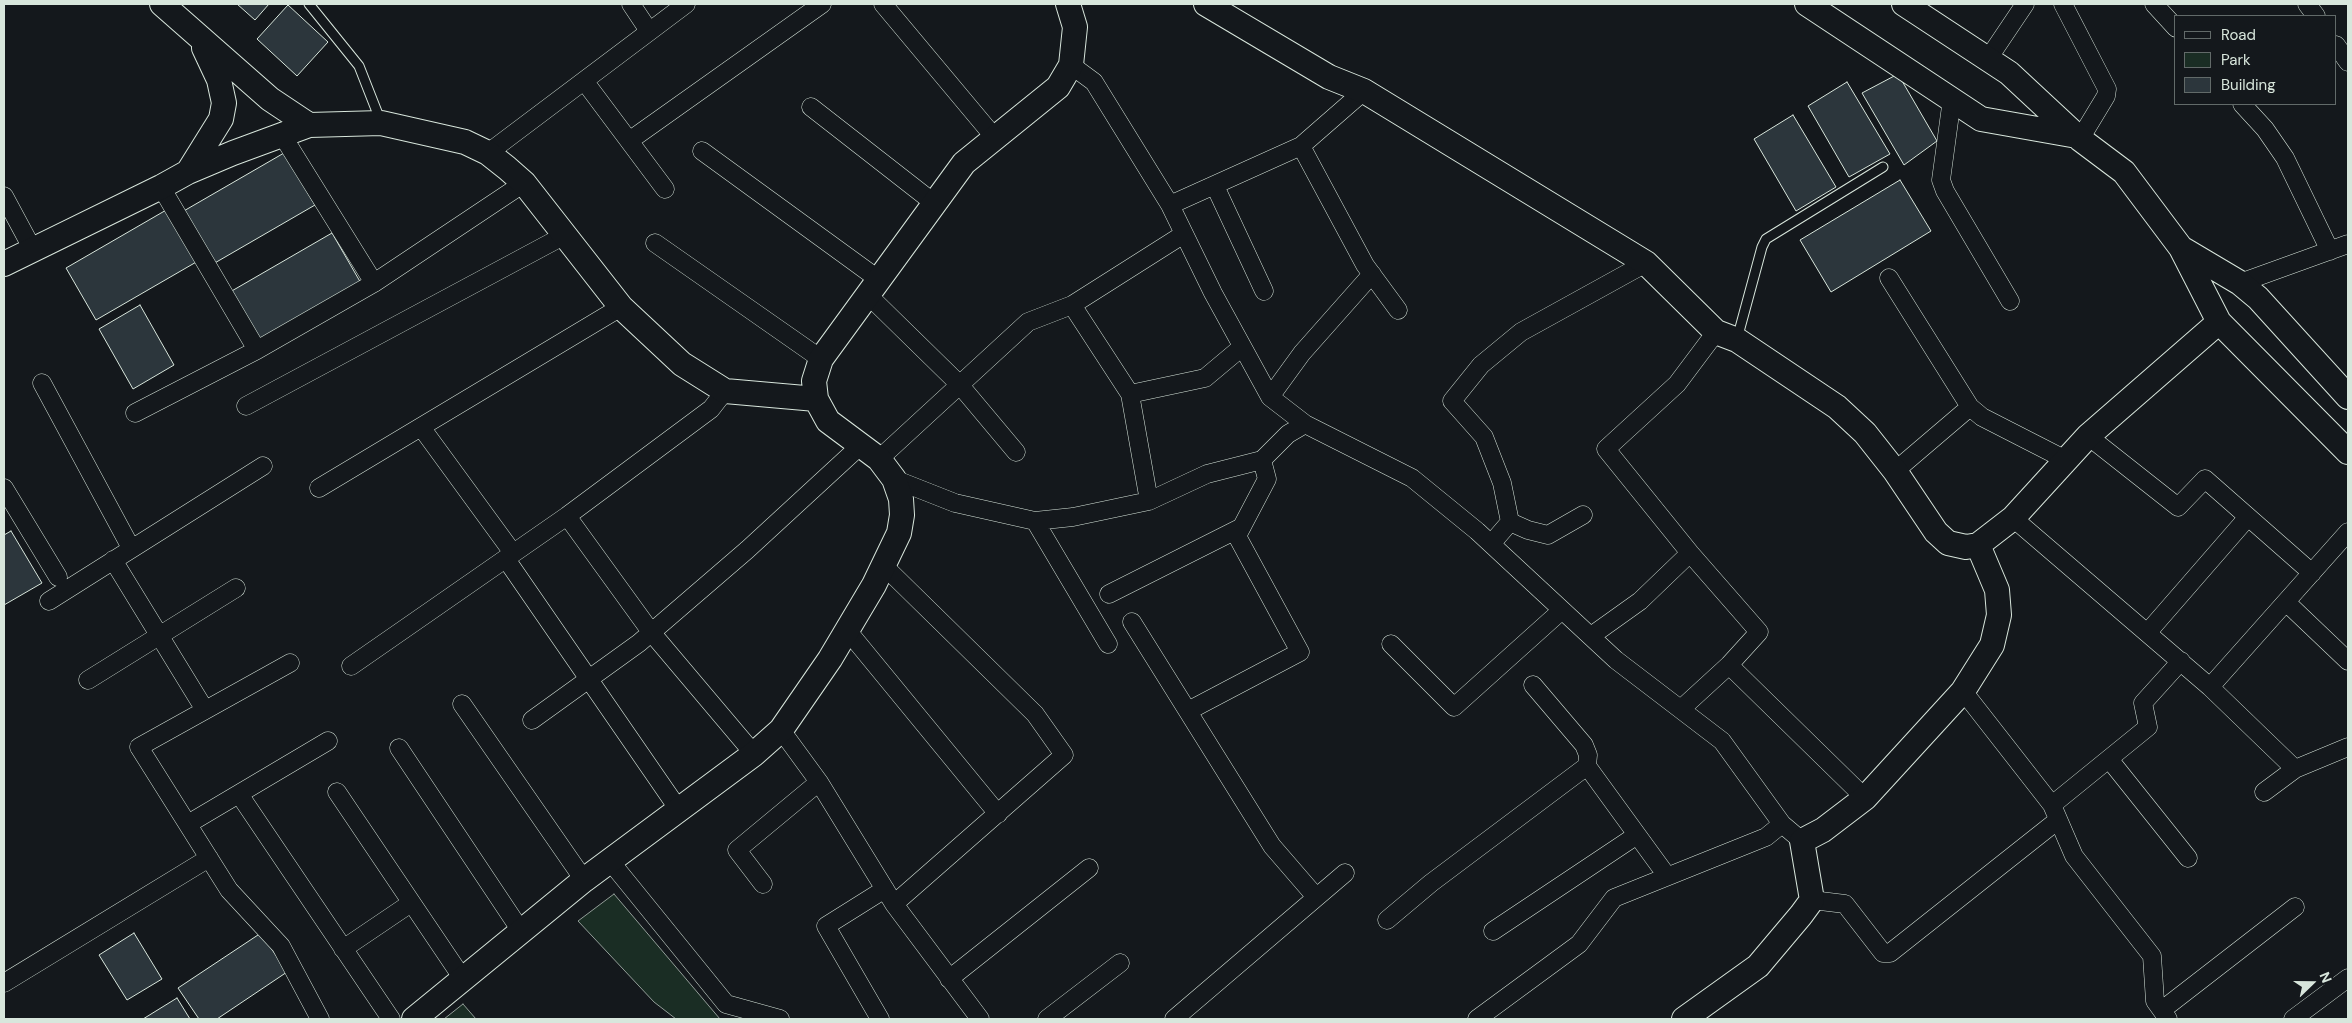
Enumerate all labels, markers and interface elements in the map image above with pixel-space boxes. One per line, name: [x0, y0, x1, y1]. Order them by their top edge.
legend: [2174, 15, 2337, 105]
text: Road: [2221, 25, 2256, 45]
text: Park: [2221, 50, 2251, 70]
text: Building: [2221, 75, 2276, 95]
north arrow: [2287, 958, 2337, 1008]
text: N: [2316, 969, 2336, 985]

